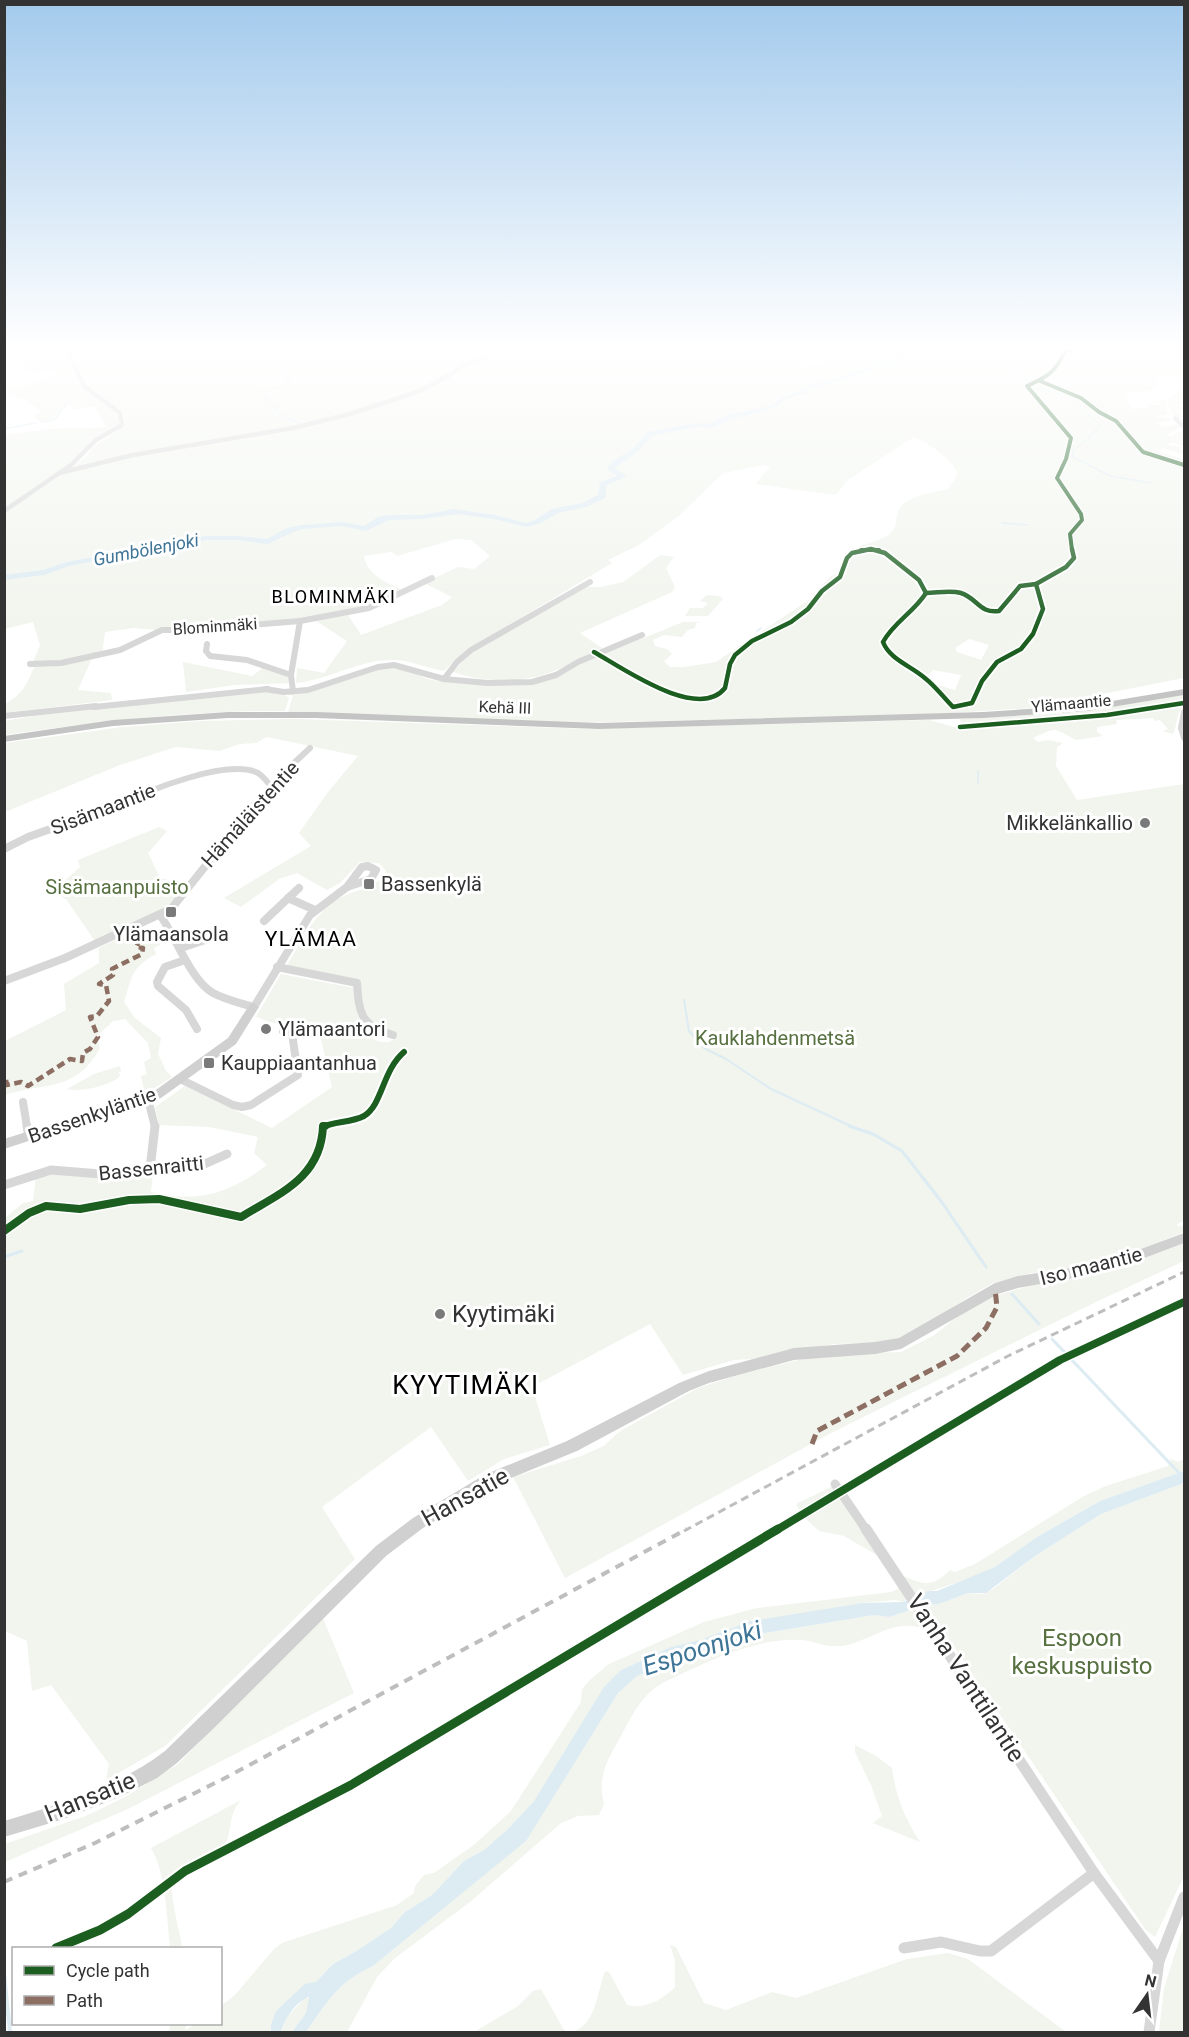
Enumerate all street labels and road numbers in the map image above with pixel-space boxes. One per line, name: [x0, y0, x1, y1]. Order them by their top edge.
street label: Blominmäki: [172, 614, 258, 639]
street label: Ylämaantie: [1030, 691, 1112, 716]
street label: Kehä III: [478, 697, 532, 718]
street label: Hämäläistentie: [196, 756, 304, 872]
street label: Sisämaantie: [47, 778, 159, 840]
street label: Bassenkyläntie: [25, 1082, 159, 1148]
street label: Bassenraitti: [97, 1151, 205, 1185]
street label: Iso maantie: [1037, 1242, 1145, 1290]
street label: Hansatie: [417, 1462, 513, 1532]
street label: Vanha Vanttilantie: [901, 1589, 1031, 1767]
street label: Hansatie: [41, 1766, 139, 1828]

